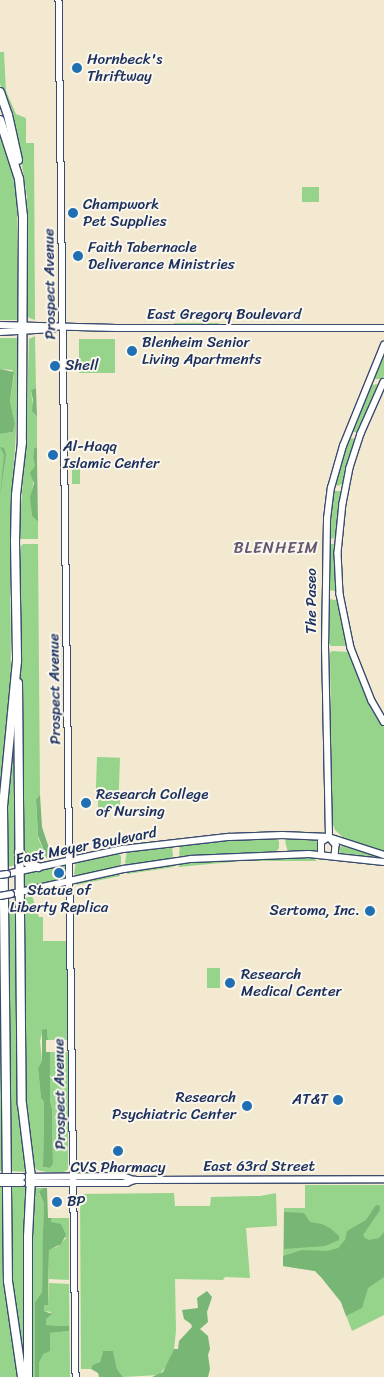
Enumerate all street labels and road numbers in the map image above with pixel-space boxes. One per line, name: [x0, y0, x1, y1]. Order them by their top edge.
street label: Prospect Avenue: [40, 228, 60, 340]
street label: East Gregory Boulevard: [147, 306, 301, 324]
street label: The Paseo: [303, 568, 321, 634]
street label: Prospect Avenue: [45, 633, 65, 745]
street label: East Meyer Boulevard: [14, 823, 158, 869]
street label: Prospect Avenue: [50, 1038, 70, 1150]
street label: East 63rd Street: [203, 1158, 315, 1176]

